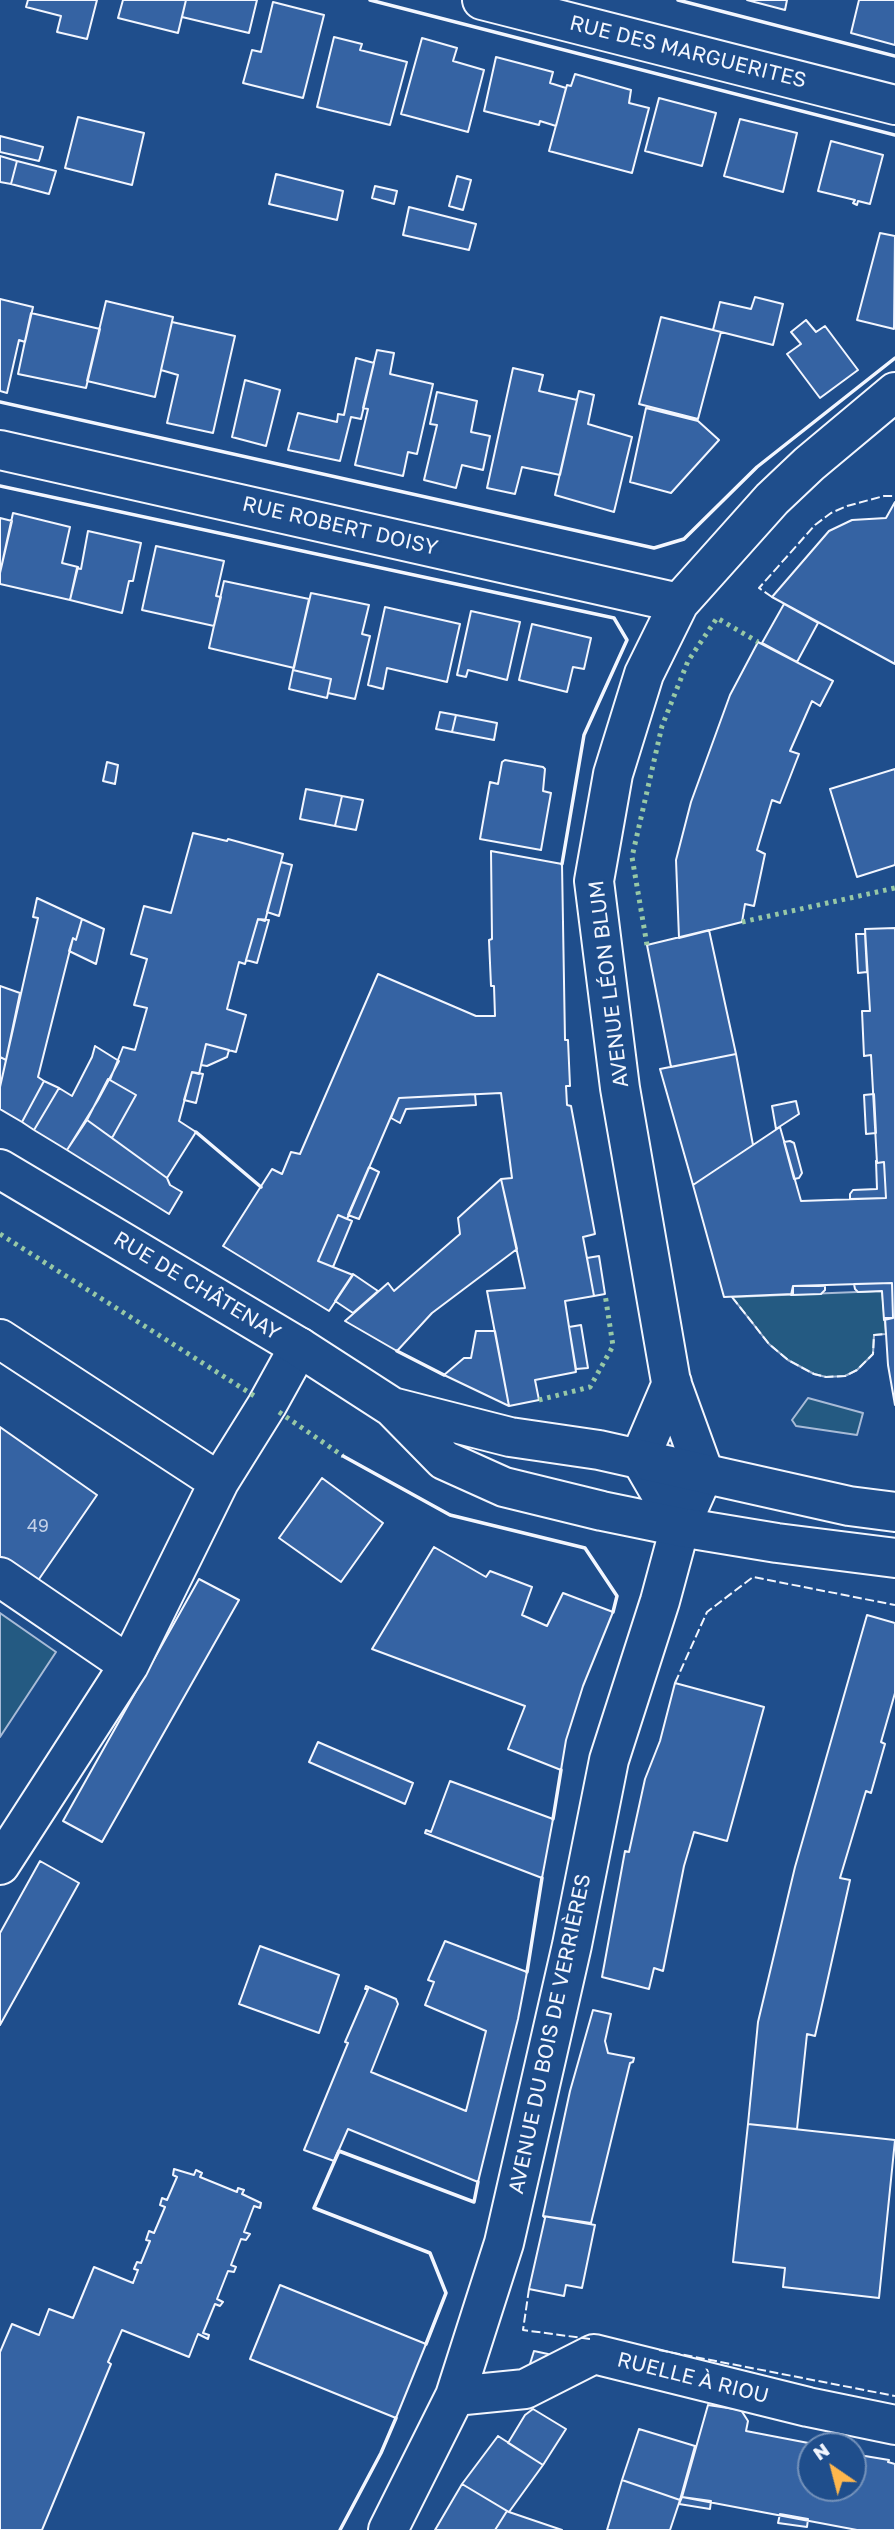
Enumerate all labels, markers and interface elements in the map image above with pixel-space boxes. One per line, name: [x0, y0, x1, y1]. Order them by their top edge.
street label: RUE DES MARGUERITES: [567, 10, 809, 94]
street label: RUE ROBERT DOISY: [240, 491, 440, 561]
street label: AVENUE LÉON BLUM: [584, 879, 634, 1089]
street label: RUE DE CHÂTENAY: [109, 1226, 285, 1346]
house number: 49: [27, 1515, 49, 1537]
street label: AVENUE DU BOIS DE VERRIÈRES: [504, 1872, 596, 2196]
street label: RUELLE À RIOU: [615, 2347, 771, 2409]
north arrow: [797, 2432, 867, 2502]
text: N: [808, 2437, 833, 2465]

